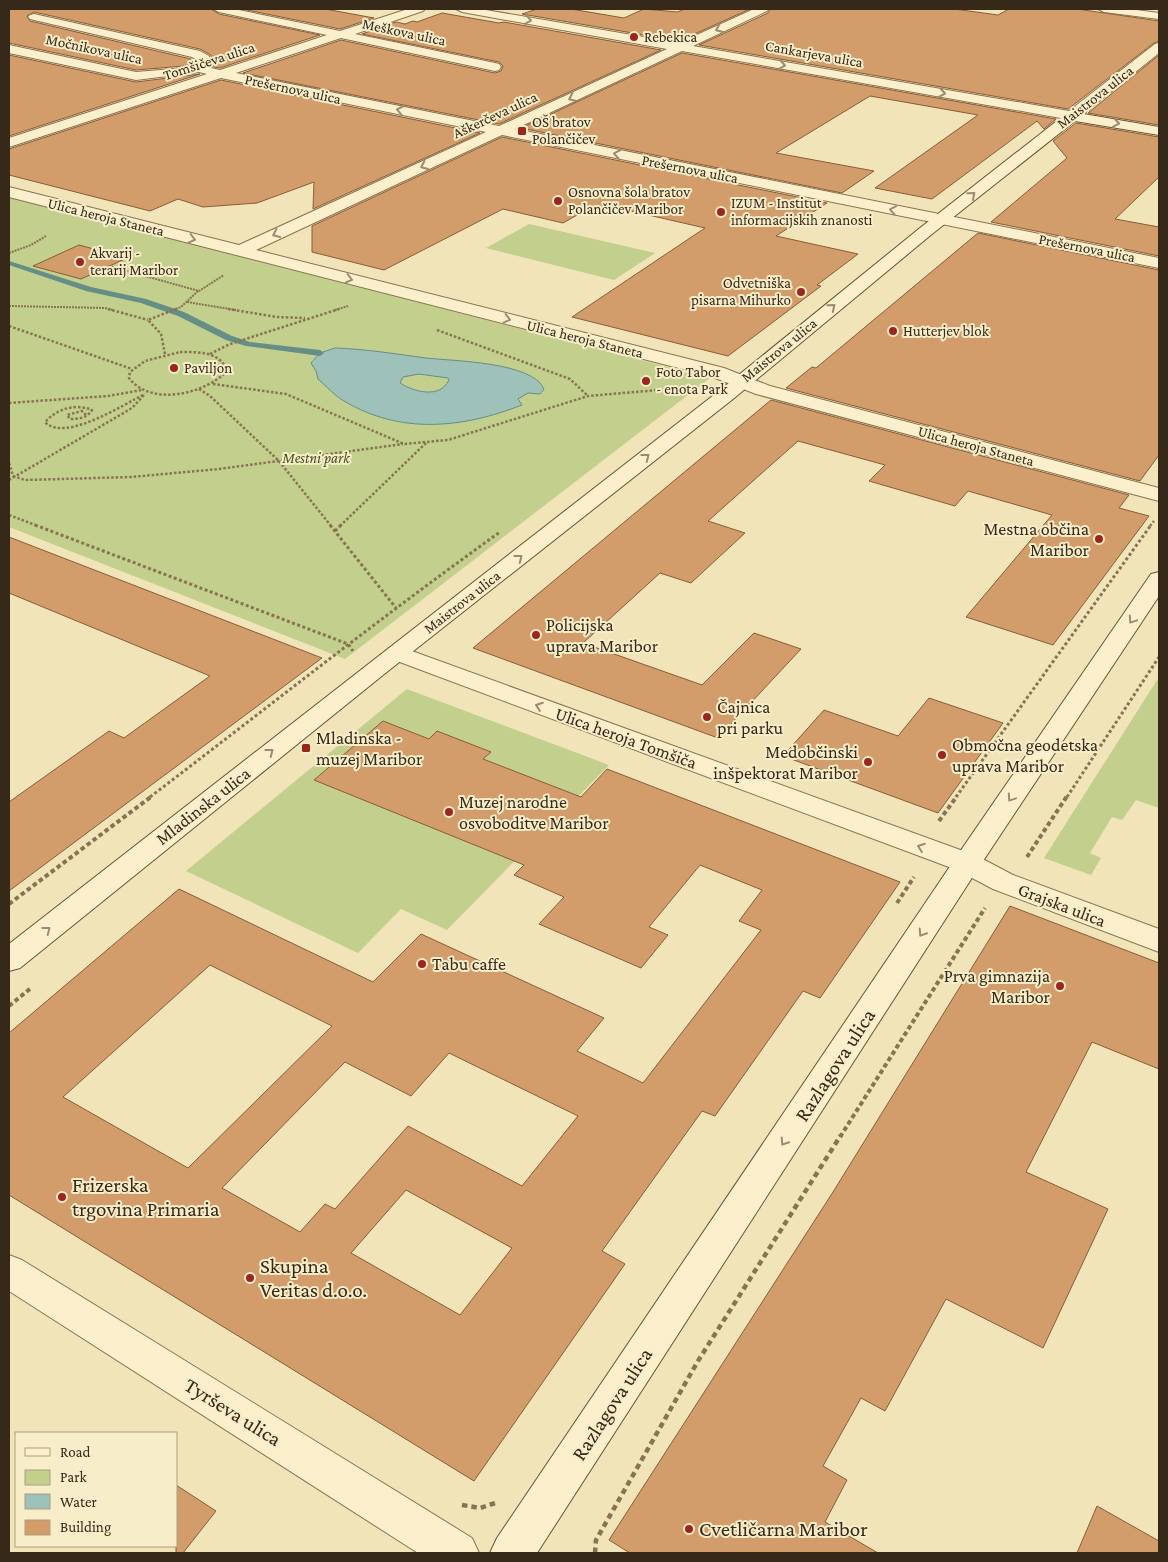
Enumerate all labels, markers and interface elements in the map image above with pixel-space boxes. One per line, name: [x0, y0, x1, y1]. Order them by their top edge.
street label: Meškova ulica: [361, 15, 447, 49]
one-way arrow: [523, 15, 532, 25]
one-way arrow: [715, 23, 724, 34]
place label: Rebekica: [644, 29, 697, 45]
street label: Močnikova ulica: [44, 31, 144, 67]
marker: Rebekica: [628, 31, 640, 43]
street label: Cankarjeva ulica: [764, 38, 864, 71]
street label: Tomšičeva ulica: [161, 39, 257, 83]
one-way arrow: [778, 59, 786, 69]
street label: Maistrova ulica: [1054, 62, 1136, 132]
street label: Prešernova ulica: [243, 71, 343, 107]
one-way arrow: [938, 87, 946, 97]
street label: Aškerčeva ulica: [450, 88, 540, 142]
one-way arrow: [568, 92, 577, 102]
one-way arrow: [396, 106, 405, 116]
place label: OŠ bratov Polančičev: [532, 114, 595, 147]
one-way arrow: [1111, 118, 1120, 128]
marker: OŠ bratov Polančičev: [516, 125, 528, 137]
one-way arrow: [612, 150, 621, 160]
street label: Prešernova ulica: [640, 152, 740, 186]
one-way arrow: [420, 159, 429, 170]
place label: Osnovna šola bratov Polančičev Maribor: [568, 184, 690, 217]
one-way arrow: [966, 192, 975, 200]
street label: Ulica heroja Staneta: [46, 195, 166, 240]
marker: Osnovna šola bratov Polančičev Maribor: [552, 195, 564, 207]
place label: IZUM - Institut informacijskih znanosti: [731, 195, 873, 229]
marker: IZUM - Institut informacijskih znanosti: [715, 206, 727, 218]
one-way arrow: [888, 206, 897, 216]
one-way arrow: [273, 228, 282, 238]
street label: Prešernova ulica: [1037, 231, 1137, 265]
one-way arrow: [187, 233, 195, 243]
place label: Akvarij - terarij Maribor: [90, 245, 179, 279]
marker: Akvarij - terarij Maribor: [74, 256, 86, 268]
one-way arrow: [345, 273, 353, 283]
place label: Odvetniška pisarna Mihurko: [691, 275, 791, 309]
marker: Odvetniška pisarna Mihurko: [795, 286, 807, 298]
one-way arrow: [826, 304, 835, 313]
one-way arrow: [502, 313, 511, 324]
street label: Maistrova ulica: [738, 315, 820, 385]
street label: Ulica heroja Staneta: [525, 317, 645, 362]
place label: Hutterjev blok: [903, 323, 990, 340]
marker: Hutterjev blok: [887, 325, 899, 337]
place label: Paviljon: [184, 360, 232, 377]
marker: Paviljon: [168, 362, 180, 374]
place label: Foto Tabor - enota Park: [656, 364, 728, 397]
marker: Foto Tabor - enota Park: [640, 375, 652, 387]
street label: Ulica heroja Staneta: [916, 423, 1036, 470]
park label: Mestni park: [281, 450, 351, 467]
one-way arrow: [640, 455, 649, 463]
place label: Mestna občina Maribor: [983, 519, 1090, 560]
marker: Mestna občina Maribor: [1093, 533, 1105, 545]
one-way arrow: [513, 554, 522, 563]
street label: Maistrova ulica: [421, 567, 503, 637]
one-way arrow: [1129, 614, 1138, 624]
place label: Policijska uprava Maribor: [546, 615, 659, 656]
marker: Policijska uprava Maribor: [530, 629, 542, 641]
place label: Čajnica pri parku: [717, 697, 783, 738]
one-way arrow: [535, 702, 543, 712]
street label: Ulica heroja Tomšiča: [552, 703, 699, 774]
marker: Čajnica pri parku: [701, 711, 713, 723]
place label: Mladinska - muzej Maribor: [316, 728, 423, 770]
place label: Območna geodetska uprava Maribor: [952, 735, 1098, 776]
marker: Mladinska - muzej Maribor: [300, 742, 312, 754]
place label: Medobčinski inšpektorat Maribor: [713, 742, 859, 783]
marker: Območna geodetska uprava Maribor: [936, 749, 948, 761]
one-way arrow: [264, 750, 273, 758]
marker: Medobčinski inšpektorat Maribor: [862, 756, 874, 768]
street label: Mladinska ulica: [152, 763, 254, 849]
place label: Muzej narodne osvoboditve Maribor: [459, 792, 609, 833]
one-way arrow: [1008, 793, 1018, 802]
marker: Muzej narodne osvoboditve Maribor: [443, 806, 455, 818]
one-way arrow: [917, 843, 926, 853]
street label: Grajska ulica: [1015, 879, 1109, 932]
one-way arrow: [41, 927, 50, 935]
one-way arrow: [918, 928, 928, 937]
place label: Tabu caffe: [432, 954, 506, 974]
marker: Tabu caffe: [416, 958, 428, 970]
place label: Prva gimnazija Maribor: [944, 966, 1051, 1007]
marker: Prva gimnazija Maribor: [1054, 980, 1066, 992]
street label: Razlagova ulica: [790, 1004, 880, 1126]
one-way arrow: [781, 1136, 790, 1146]
place label: Frizerska trgovina Primaria: [72, 1173, 220, 1221]
marker: Frizerska trgovina Primaria: [56, 1191, 68, 1203]
place label: Skupina Veritas d.o.o.: [260, 1254, 367, 1302]
marker: Skupina Veritas d.o.o.: [244, 1272, 256, 1284]
street label: Razlagova ulica: [567, 1343, 657, 1465]
street label: Tyrševa ulica: [180, 1373, 286, 1451]
legend: [15, 1432, 178, 1547]
text: Road: [60, 1444, 91, 1460]
text: Park: [60, 1469, 87, 1485]
text: Water: [60, 1494, 97, 1510]
place label: Cvetličarna Maribor: [699, 1517, 868, 1541]
text: Building: [60, 1519, 111, 1536]
marker: Cvetličarna Maribor: [683, 1523, 695, 1535]

